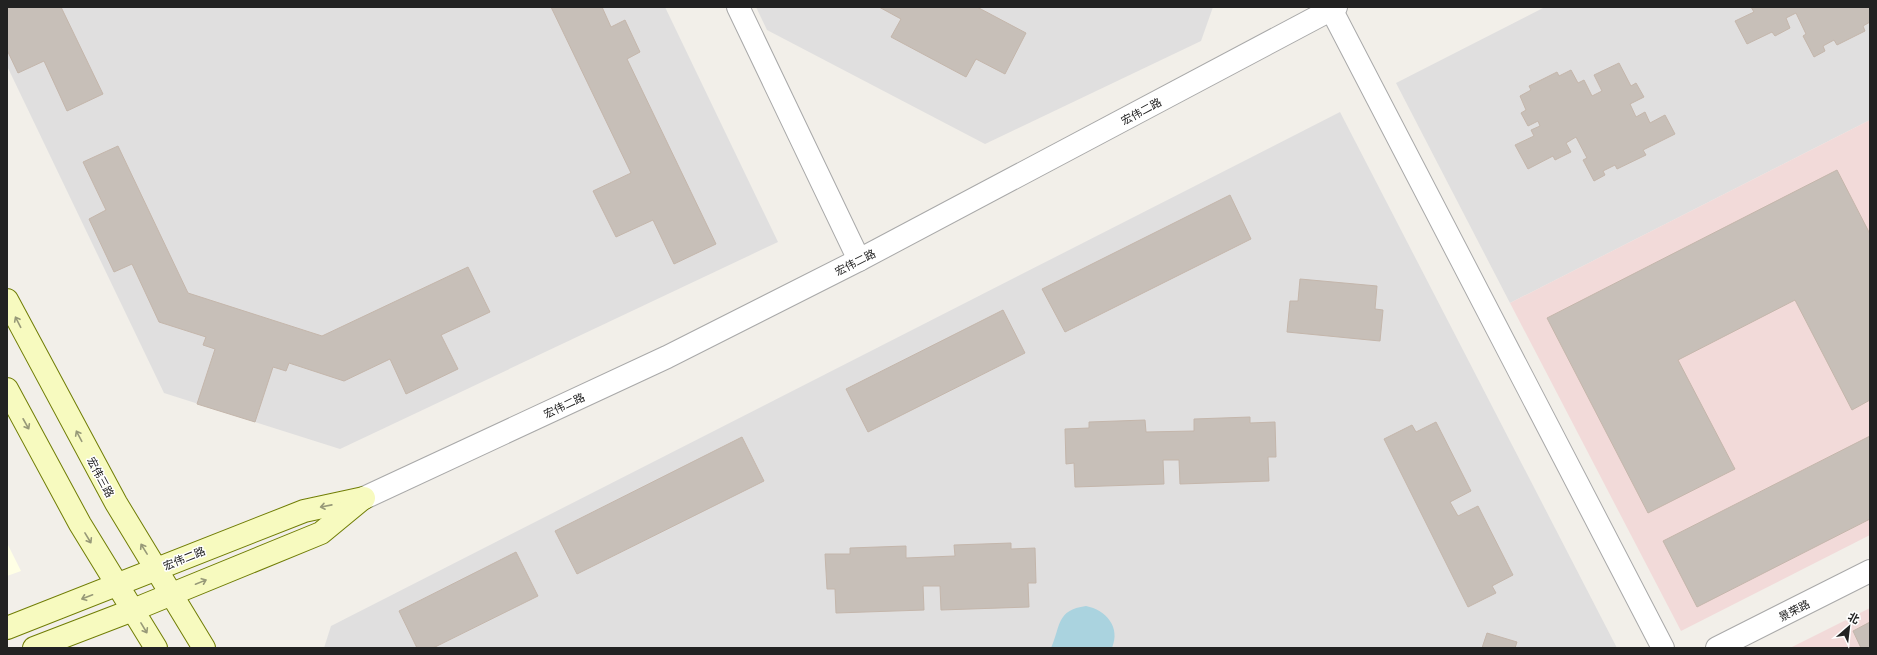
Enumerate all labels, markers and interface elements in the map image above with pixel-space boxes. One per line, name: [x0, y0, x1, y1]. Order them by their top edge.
street label: 宏伟二路: [1118, 94, 1164, 128]
street label: 宏伟二路: [832, 245, 878, 279]
one-way arrow: [14, 316, 21, 328]
street label: 宏伟二路: [541, 389, 587, 421]
one-way arrow: [22, 418, 30, 430]
one-way arrow: [75, 430, 83, 442]
street label: 宏伟三路: [84, 454, 118, 500]
one-way arrow: [319, 503, 332, 511]
one-way arrow: [85, 532, 93, 544]
street label: 宏伟二路: [161, 543, 207, 573]
one-way arrow: [140, 544, 148, 555]
one-way arrow: [194, 578, 206, 586]
one-way arrow: [81, 594, 93, 601]
street label: 景荣路: [1776, 596, 1812, 624]
north arrow: [1829, 607, 1869, 647]
text: 北: [1846, 609, 1862, 627]
one-way arrow: [140, 622, 148, 634]

